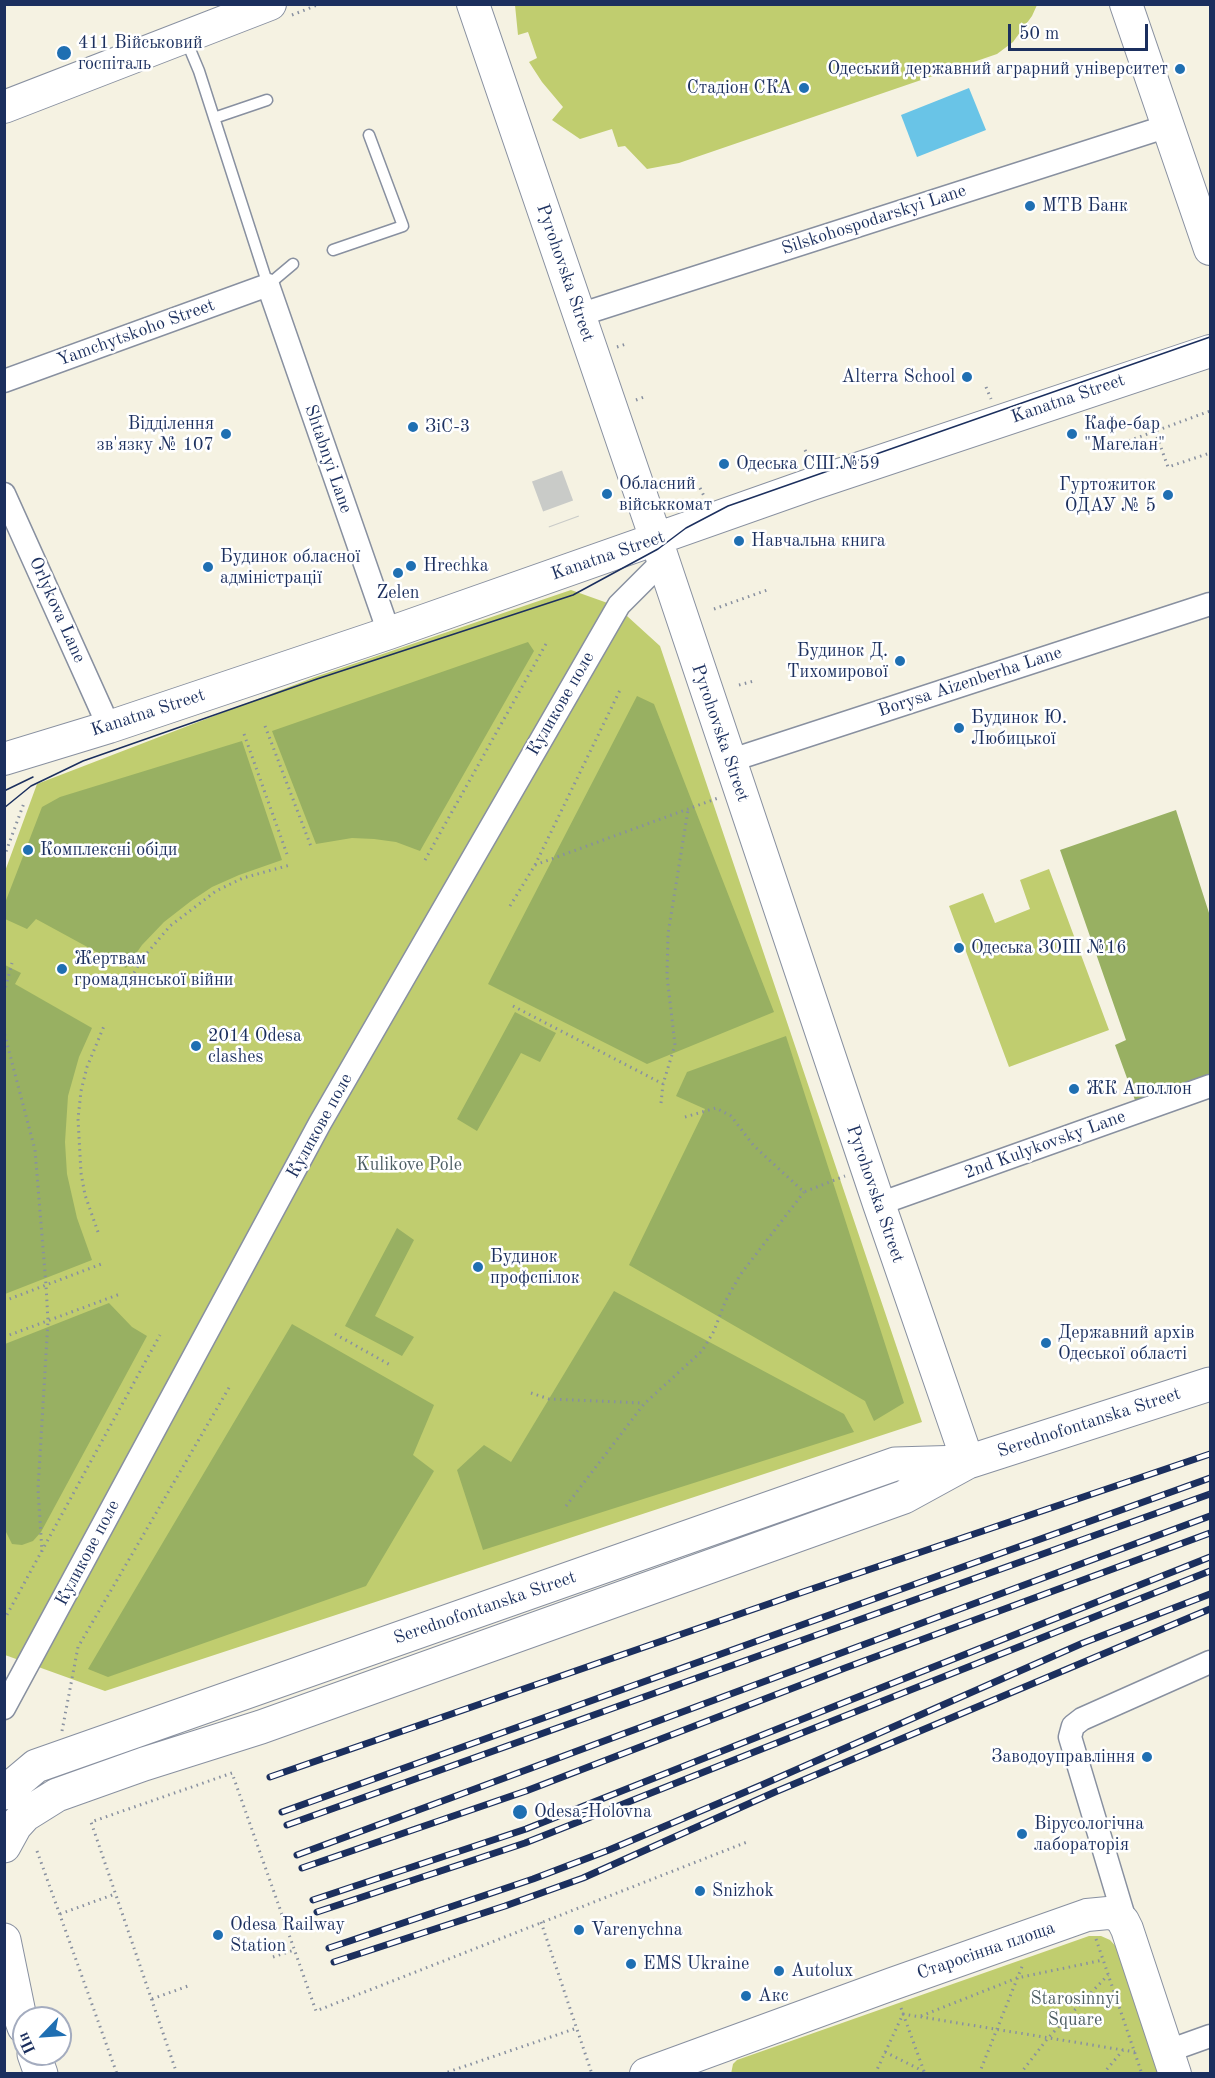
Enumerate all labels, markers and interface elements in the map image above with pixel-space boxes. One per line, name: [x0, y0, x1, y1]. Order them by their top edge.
scale bar: [1011, 12, 1150, 50]
text: 50 m: [1019, 25, 1059, 43]
place label: 411 Військовий госпіталь: [78, 32, 203, 74]
marker: 411 Військовий госпіталь: [55, 44, 73, 62]
place label: Одеський державний аграрний університет: [828, 58, 1168, 80]
marker: Одеський державний аграрний університет: [1173, 62, 1187, 76]
place label: Стадіон СКА: [687, 77, 792, 99]
marker: Стадіон СКА: [797, 81, 811, 95]
street label: Silskohospodarskyi Lane: [779, 180, 969, 260]
place label: МТВ Банк: [1042, 195, 1128, 217]
marker: МТВ Банк: [1023, 199, 1037, 213]
street label: Pyrohovska Street: [531, 201, 599, 345]
street label: Yamchytskoho Street: [54, 294, 218, 372]
place label: Alterra School: [842, 366, 955, 388]
street label: Kanatna Street: [1008, 369, 1128, 429]
marker: Alterra School: [960, 370, 974, 384]
street label: Shtabnyi Lane: [299, 402, 357, 516]
place label: Відділення зв'язку № 107: [97, 413, 214, 456]
place label: Кафе-бар "Магелан": [1084, 413, 1165, 456]
place label: ЗіС-3: [425, 416, 470, 438]
marker: ЗіС-3: [406, 420, 420, 434]
marker: Відділення зв'язку № 107: [219, 427, 233, 441]
marker: Кафе-бар "Магелан": [1065, 427, 1079, 441]
place label: Одеська CШ №59: [736, 453, 880, 475]
marker: Одеська CШ №59: [717, 457, 731, 471]
place label: Обласний військкомат: [619, 473, 712, 516]
place label: Гуртожиток ОДАУ № 5: [1059, 474, 1156, 516]
marker: Обласний військкомат: [600, 487, 614, 501]
marker: Гуртожиток ОДАУ № 5: [1161, 488, 1175, 502]
street label: Kanatna Street: [548, 526, 668, 586]
place label: Навчальна книга: [751, 530, 886, 552]
marker: Навчальна книга: [732, 534, 746, 548]
place label: Будинок обласної адміністрації: [220, 546, 360, 588]
street label: Orlykova Lane: [24, 554, 90, 666]
place label: Hrechka: [423, 555, 489, 577]
marker: Hrechka: [404, 559, 418, 573]
marker: Будинок обласної адміністрації: [201, 560, 215, 574]
marker: Zelen: [391, 566, 405, 580]
place label: Zelen: [377, 582, 419, 604]
place label: Будинок Д. Тихомирової: [787, 640, 888, 682]
street label: Borysa Aizenberha Lane: [875, 642, 1065, 722]
street label: Куликове поле: [523, 648, 599, 760]
marker: Будинок Д. Тихомирової: [893, 654, 907, 668]
street label: Pyrohovska Street: [686, 661, 754, 805]
street label: Kanatna Street: [88, 684, 208, 742]
place label: Будинок Ю. Любицької: [971, 707, 1067, 750]
marker: Будинок Ю. Любицької: [952, 721, 966, 735]
place label: Комплексні обіди: [40, 839, 177, 861]
marker: Комплексні обіди: [21, 843, 35, 857]
place label: Одеська ЗОШ №16: [971, 937, 1127, 959]
marker: Одеська ЗОШ №16: [952, 941, 966, 955]
place label: Жертвам громадянської війни: [74, 948, 234, 990]
marker: Жертвам громадянської війни: [55, 962, 69, 976]
place label: 2014 Odesa clashes: [208, 1025, 302, 1068]
marker: 2014 Odesa clashes: [189, 1039, 203, 1053]
street label: Куликове поле: [282, 1070, 358, 1182]
place label: ЖК Аполлон: [1086, 1078, 1192, 1100]
marker: ЖК Аполлон: [1067, 1082, 1081, 1096]
street label: 2nd Kulykovsky Lane: [961, 1106, 1129, 1184]
street label: Pyrohovska Street: [841, 1122, 909, 1266]
park label: Kulikove Pole: [356, 1154, 462, 1176]
place label: Будинок профспілок: [490, 1246, 580, 1288]
marker: Будинок профспілок: [471, 1260, 485, 1274]
place label: Державний архів Одеської області: [1058, 1322, 1194, 1364]
marker: Державний архів Одеської області: [1039, 1336, 1053, 1350]
street label: Serednofontanska Street: [995, 1383, 1183, 1463]
street label: Куликове поле: [51, 1497, 125, 1609]
street label: Serednofontanska Street: [391, 1567, 579, 1649]
place label: Заводоуправління: [991, 1746, 1135, 1768]
marker: Заводоуправління: [1140, 1750, 1154, 1764]
place label: Odesa-Holovna: [534, 1801, 652, 1823]
marker: Odesa-Holovna: [511, 1803, 529, 1821]
place label: Вірусологічна лабораторія: [1034, 1813, 1144, 1856]
marker: Вірусологічна лабораторія: [1015, 1827, 1029, 1841]
place label: Snizhok: [712, 1880, 774, 1902]
marker: Snizhok: [693, 1884, 707, 1898]
place label: Odesa Railway Station: [230, 1914, 345, 1956]
street label: Старосінна площа: [914, 1917, 1058, 1985]
place label: Varenychna: [591, 1919, 683, 1941]
marker: Varenychna: [572, 1923, 586, 1937]
marker: Odesa Railway Station: [211, 1928, 225, 1942]
place label: EMS Ukraine: [643, 1953, 749, 1975]
marker: EMS Ukraine: [624, 1957, 638, 1971]
place label: Autolux: [791, 1960, 853, 1982]
marker: Autolux: [772, 1964, 786, 1978]
place label: Акс: [758, 1985, 789, 2007]
park label: Starosinnyi Square: [1030, 1988, 1120, 2030]
marker: Акс: [739, 1989, 753, 2003]
north arrow: [12, 2006, 72, 2066]
text: Пн: [16, 2029, 39, 2056]

